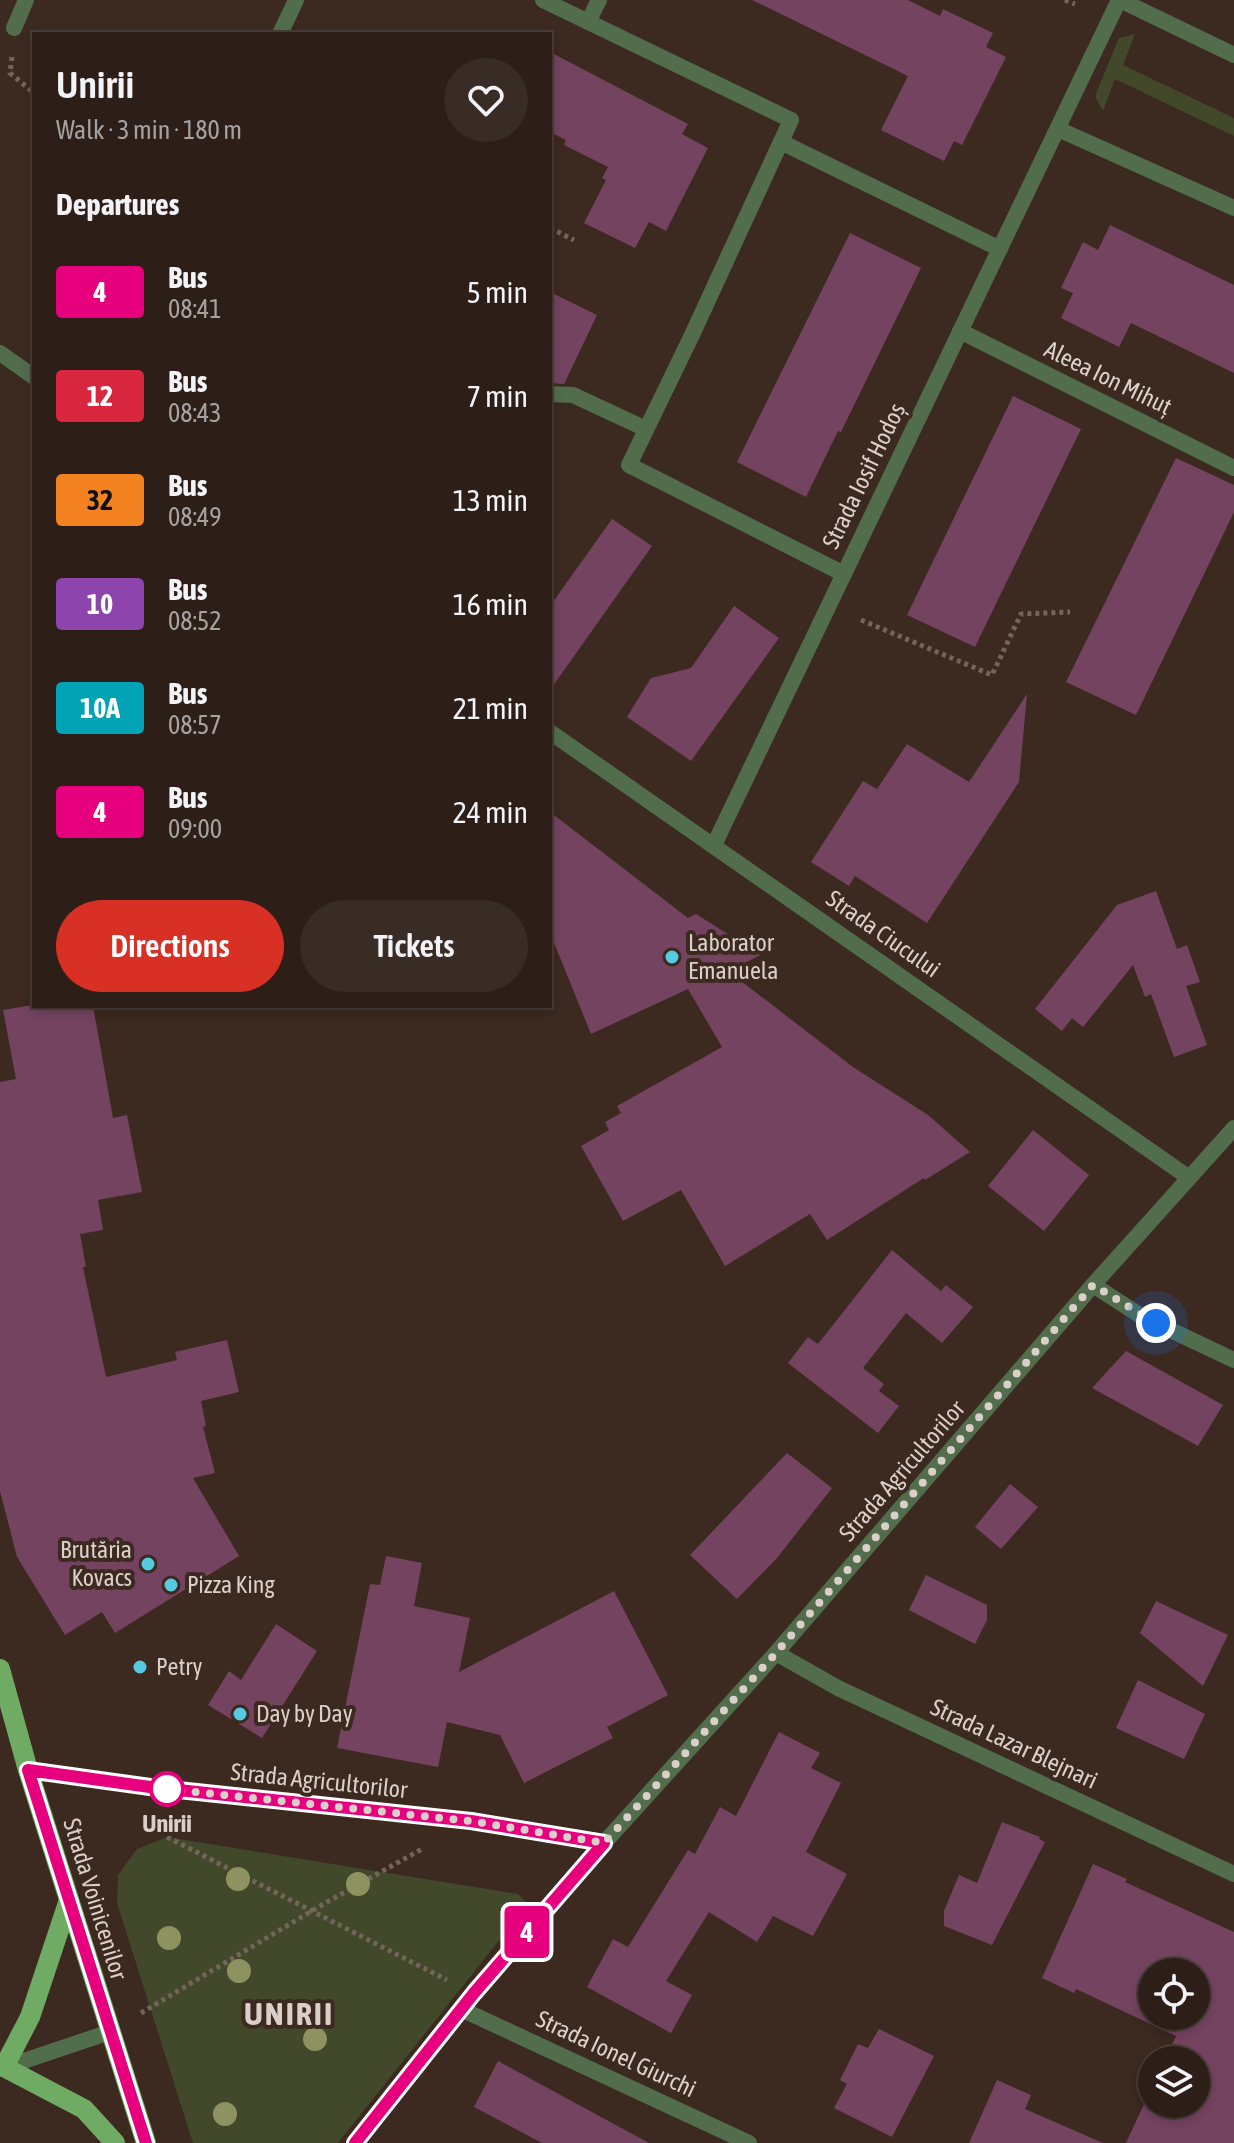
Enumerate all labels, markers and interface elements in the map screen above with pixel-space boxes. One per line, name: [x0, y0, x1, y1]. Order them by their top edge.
button: heart: [444, 58, 528, 142]
text: Unirii: [56, 63, 134, 106]
text: Walk · 3 min · 180 m: [56, 115, 242, 145]
text: Departures: [56, 187, 179, 221]
text: Bus: [168, 260, 207, 294]
text: 5 min: [467, 275, 528, 309]
text: 4: [93, 276, 107, 308]
text: 08:41: [168, 294, 222, 324]
street label: Aleea Ion Mihuț: [1040, 335, 1176, 420]
text: Bus: [168, 364, 207, 398]
text: 7 min: [467, 379, 528, 413]
text: 12: [87, 380, 113, 412]
text: 08:43: [168, 398, 222, 428]
street label: Strada Iosif Hodoș: [817, 399, 910, 553]
text: Bus: [168, 468, 207, 502]
text: 13 min: [453, 483, 528, 517]
text: 32: [87, 484, 113, 516]
text: 08:49: [168, 502, 222, 532]
text: Bus: [168, 572, 207, 606]
text: 16 min: [453, 587, 528, 621]
text: 10: [87, 588, 113, 620]
text: 08:52: [168, 606, 222, 636]
text: Bus: [168, 676, 207, 710]
text: 21 min: [453, 691, 528, 725]
text: 10A: [80, 692, 120, 724]
text: 08:57: [168, 710, 222, 740]
text: Bus: [168, 780, 207, 814]
text: 24 min: [453, 795, 528, 829]
text: 4: [93, 796, 107, 828]
text: 09:00: [168, 814, 222, 844]
street label: Strada Ciucului: [821, 885, 945, 983]
button: Directions: [56, 900, 284, 992]
button: Tickets: [300, 900, 528, 992]
place label: Laborator Emanuela: [688, 929, 778, 984]
marker: Laborator Emanuela: [663, 948, 681, 966]
your location: [1136, 1303, 1176, 1343]
street label: Strada Agricultorilor: [833, 1394, 971, 1546]
place label: Brutăria Kovacs: [60, 1536, 132, 1591]
marker: Brutăria Kovacs: [139, 1555, 157, 1573]
place label: Pizza King: [187, 1571, 275, 1598]
marker: Pizza King: [162, 1576, 180, 1594]
place label: Petry: [156, 1653, 202, 1680]
marker: Petry: [131, 1658, 149, 1676]
street label: Strada Lazar Blejnari: [927, 1693, 1102, 1794]
place label: Day by Day: [256, 1700, 353, 1727]
marker: Day by Day: [231, 1705, 249, 1723]
street label: Strada Agricultorilor: [230, 1758, 409, 1803]
marker: Unirii: [150, 1772, 184, 1806]
place label: Unirii: [142, 1810, 192, 1837]
street label: Strada Voinicenilor: [58, 1815, 133, 1984]
line badge: 4: [501, 1906, 553, 1958]
text: 4: [520, 1916, 534, 1948]
map controls: [1138, 1958, 1210, 2118]
button: locate: [1138, 1958, 1210, 2030]
district label: UNIRII: [244, 1995, 334, 2032]
street label: Strada Ionel Giurchi: [532, 2005, 700, 2102]
button: layers: [1138, 2046, 1210, 2118]

